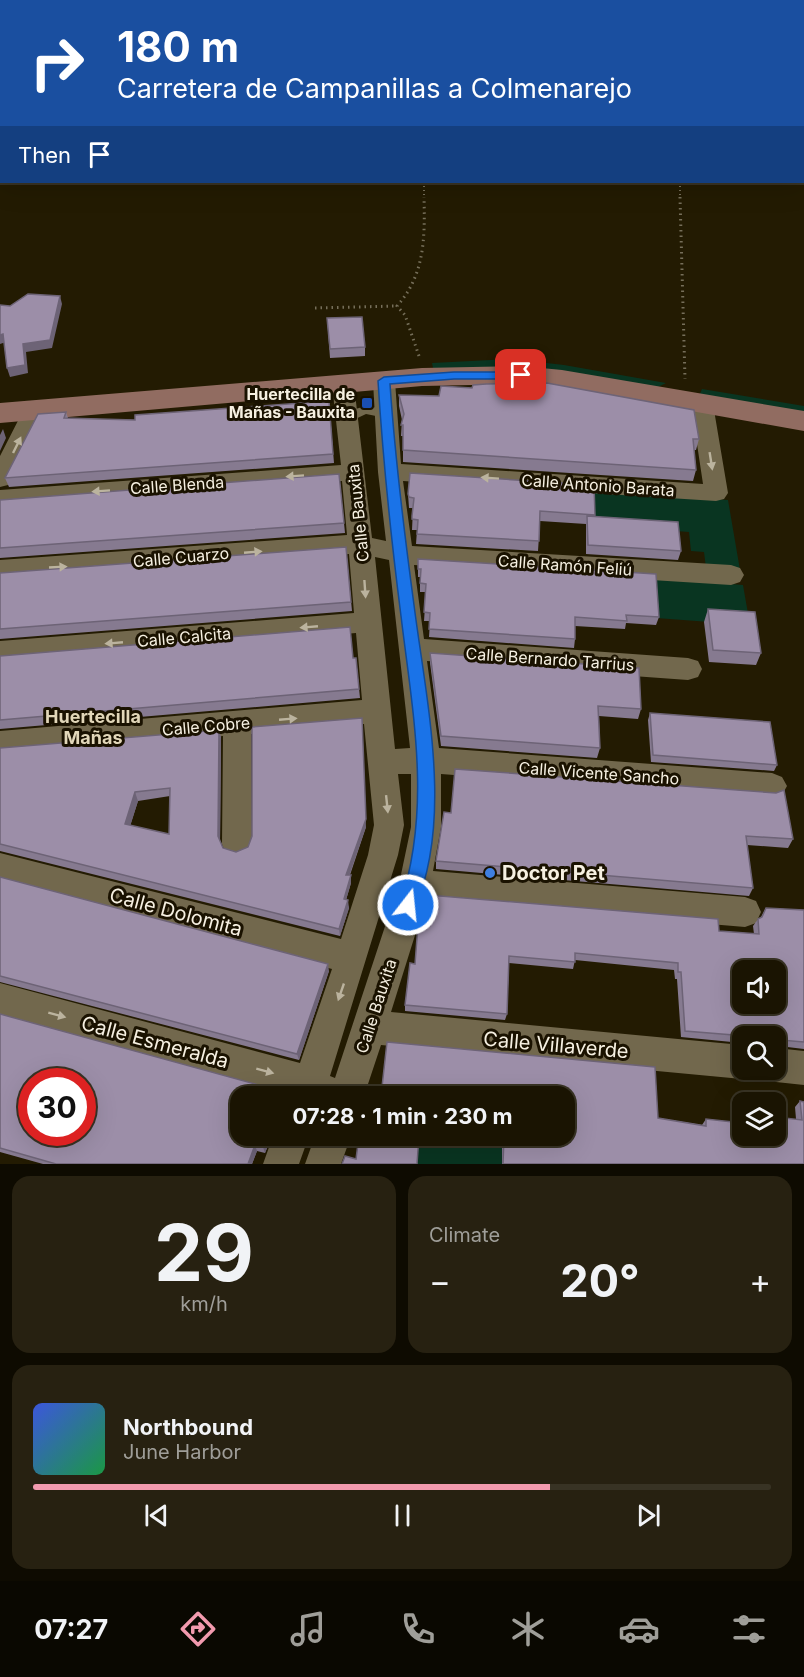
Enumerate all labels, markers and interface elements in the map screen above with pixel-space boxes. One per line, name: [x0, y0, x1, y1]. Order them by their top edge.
text: 180 m: [117, 21, 239, 72]
icon: right: [18, 24, 96, 102]
text: Carretera de Campanillas a Colmenarejo: [117, 72, 632, 105]
icon: arrive: [83, 138, 116, 171]
text: Then: [18, 142, 71, 168]
pin: [495, 349, 546, 400]
icon: arrive: [504, 358, 537, 391]
place label: Huertecilla de Mañas - Bauxita: [229, 384, 355, 422]
marker: Huertecilla de Mañas - Bauxita: [360, 396, 374, 410]
one-way arrow: [12, 437, 21, 454]
one-way arrow: [706, 452, 715, 471]
street label: Calle Bauxita: [343, 463, 373, 563]
street label: Calle Antonio Barata: [521, 470, 675, 500]
one-way arrow: [286, 471, 305, 481]
street label: Calle Blenda: [129, 472, 225, 498]
one-way arrow: [480, 474, 499, 483]
one-way arrow: [91, 487, 110, 496]
street label: Calle Cuarzo: [132, 543, 230, 571]
one-way arrow: [243, 547, 262, 557]
street label: Calle Ramón Feliú: [497, 550, 633, 580]
one-way arrow: [49, 562, 68, 571]
one-way arrow: [360, 579, 370, 598]
one-way arrow: [299, 622, 318, 632]
street label: Calle Calcita: [136, 623, 232, 651]
one-way arrow: [105, 638, 124, 648]
street label: Calle Bernardo Tarrius: [465, 643, 635, 675]
district label: Huertecilla Mañas: [45, 706, 141, 748]
street label: Calle Cobre: [161, 712, 251, 740]
one-way arrow: [279, 714, 298, 724]
street label: Calle Vicente Sancho: [518, 757, 680, 789]
one-way arrow: [382, 794, 391, 813]
place label: Doctor Pet: [502, 861, 605, 885]
marker: Doctor Pet: [483, 866, 497, 880]
position arrow: [376, 873, 440, 937]
street label: Calle Dolomita: [107, 883, 245, 941]
street label: Calle Bauxita: [351, 956, 401, 1056]
map controls: [732, 960, 786, 1146]
button: sound: [732, 960, 786, 1014]
one-way arrow: [336, 983, 345, 1001]
one-way arrow: [47, 1011, 66, 1021]
street label: Calle Esmeralda: [79, 1011, 231, 1073]
button: search: [732, 1026, 786, 1080]
street label: Calle Villaverde: [482, 1027, 630, 1063]
one-way arrow: [256, 1066, 275, 1076]
speed limit sign: 30: [18, 1068, 96, 1146]
button: layers: [732, 1092, 786, 1146]
text: 07:28 · 1 min · 230 m: [292, 1103, 513, 1129]
text: 29: [154, 1205, 254, 1300]
text: Climate: [429, 1223, 500, 1247]
text: 20°: [560, 1253, 640, 1308]
text: −: [429, 1261, 451, 1301]
text: +: [749, 1261, 771, 1301]
text: km/h: [180, 1292, 228, 1316]
text: Northbound: [123, 1414, 253, 1440]
text: June Harbor: [123, 1440, 241, 1464]
icon: previous: [140, 1499, 173, 1532]
icon: pause: [386, 1499, 419, 1532]
icon: next: [632, 1499, 665, 1532]
icon: directions: [177, 1608, 219, 1650]
icon: music: [287, 1608, 329, 1650]
icon: phone: [397, 1608, 439, 1650]
icon: climate: [507, 1608, 549, 1650]
icon: car: [618, 1608, 660, 1650]
icon: filters: [728, 1608, 770, 1650]
text: 07:27: [34, 1613, 108, 1646]

